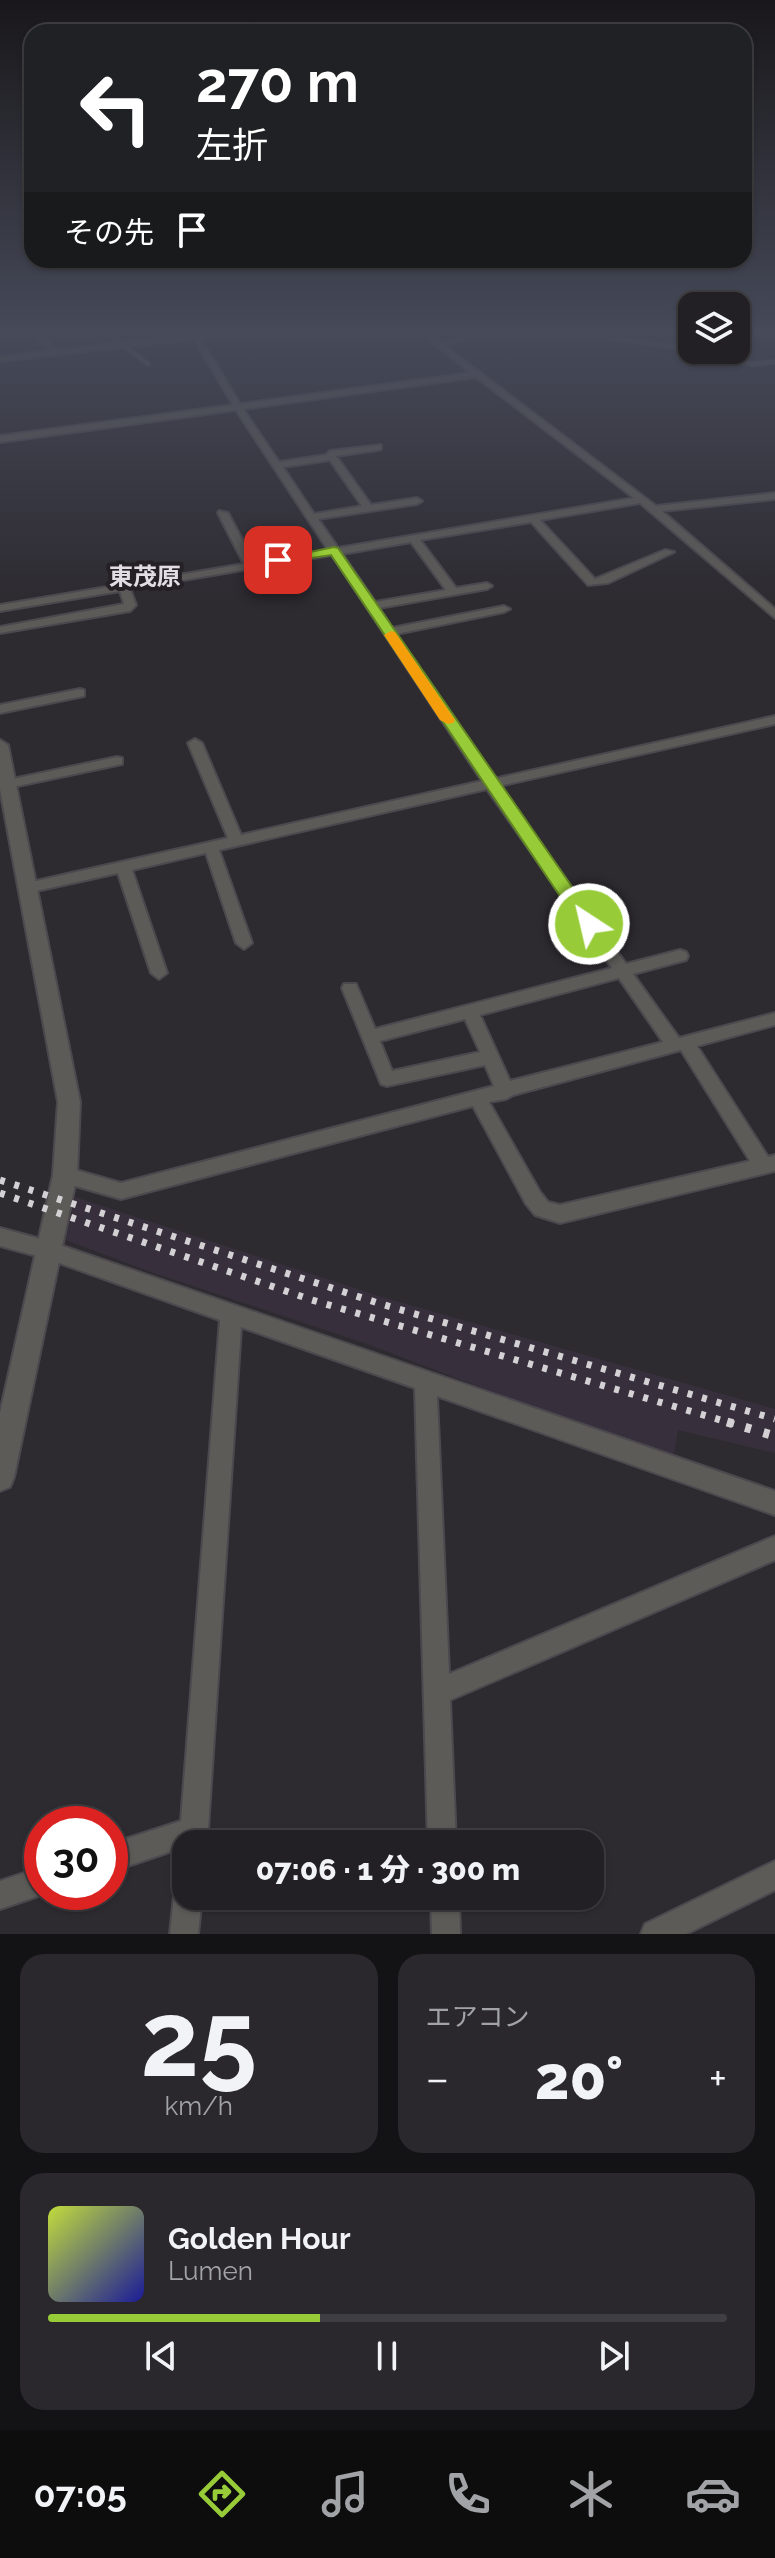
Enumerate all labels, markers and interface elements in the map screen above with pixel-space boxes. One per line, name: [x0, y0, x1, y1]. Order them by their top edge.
text: 270 m: [196, 49, 359, 115]
icon: left: [64, 56, 168, 160]
text: 左折: [196, 124, 268, 166]
icon: arrive: [170, 208, 214, 252]
text: その先: [64, 215, 154, 250]
map controls: [678, 292, 750, 364]
button: layers: [678, 292, 750, 364]
pin: [244, 526, 312, 594]
icon: arrive: [256, 538, 300, 582]
district label: 東茂原: [109, 562, 181, 591]
position arrow: [547, 882, 631, 966]
speed limit sign: 30: [24, 1806, 128, 1910]
text: 07:06 · 1 分 · 300 m: [256, 1852, 520, 1887]
text: 25: [141, 1978, 257, 2100]
text: エアコン: [426, 2002, 530, 2032]
text: 20°: [535, 2043, 623, 2113]
text: −: [426, 2053, 449, 2104]
text: +: [709, 2053, 727, 2104]
text: km/h: [164, 2091, 233, 2121]
text: Golden Hour: [168, 2221, 351, 2256]
text: Lumen: [168, 2256, 253, 2286]
icon: previous: [139, 2334, 183, 2378]
icon: pause: [365, 2334, 409, 2378]
icon: next: [592, 2334, 636, 2378]
icon: directions: [194, 2466, 250, 2522]
icon: music: [317, 2466, 373, 2522]
icon: phone: [440, 2466, 496, 2522]
icon: climate: [563, 2466, 619, 2522]
icon: car: [685, 2466, 741, 2522]
text: 07:05: [33, 2473, 127, 2515]

